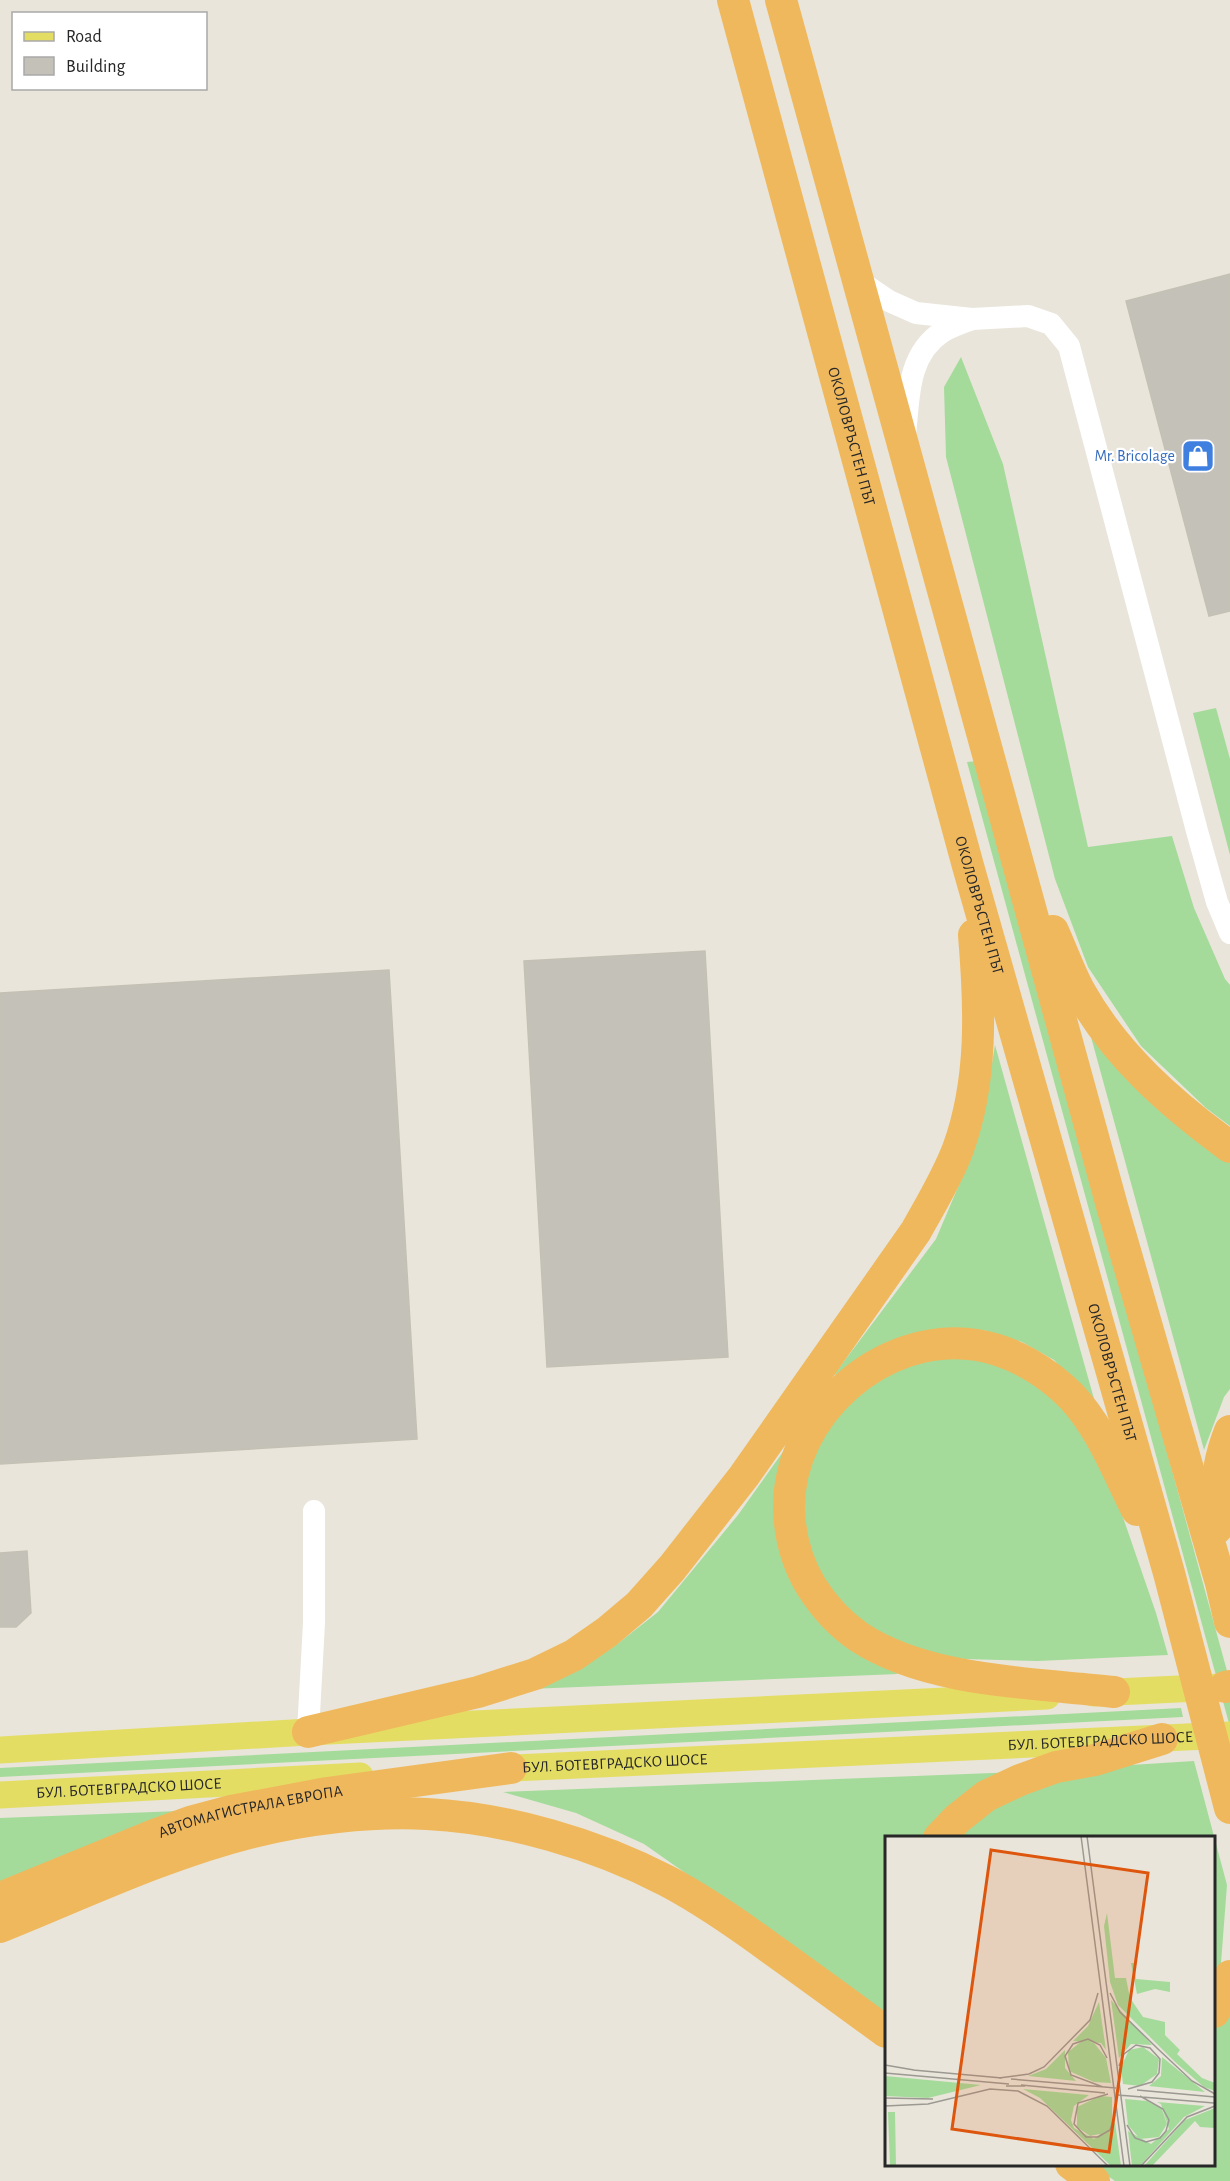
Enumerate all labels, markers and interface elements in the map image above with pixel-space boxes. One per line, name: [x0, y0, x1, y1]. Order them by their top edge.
legend: [12, 12, 207, 90]
text: Road: [66, 28, 102, 46]
text: Building: [66, 58, 126, 76]
street label: ОКОЛОВРЪСТЕН ПЪТ: [825, 365, 878, 508]
shop icon: Mr. Bricolage: [1180, 438, 1216, 474]
place label: Mr. Bricolage: [1094, 448, 1175, 464]
street label: ОКОЛОВРЪСТЕН ПЪТ: [952, 834, 1007, 977]
street label: ОКОЛОВРЪСТЕН ПЪТ: [1085, 1302, 1139, 1444]
street label: БУЛ. БОТЕВГРАДСКО ШОСЕ: [1007, 1729, 1194, 1753]
street label: БУЛ. БОТЕВГРАДСКО ШОСЕ: [522, 1751, 708, 1776]
street label: БУЛ. БОТЕВГРАДСКО ШОСЕ: [36, 1775, 222, 1801]
street label: АВТОМАГИСТРАЛА ЕВРОПА: [156, 1783, 344, 1841]
inset map: [885, 1836, 1215, 2166]

